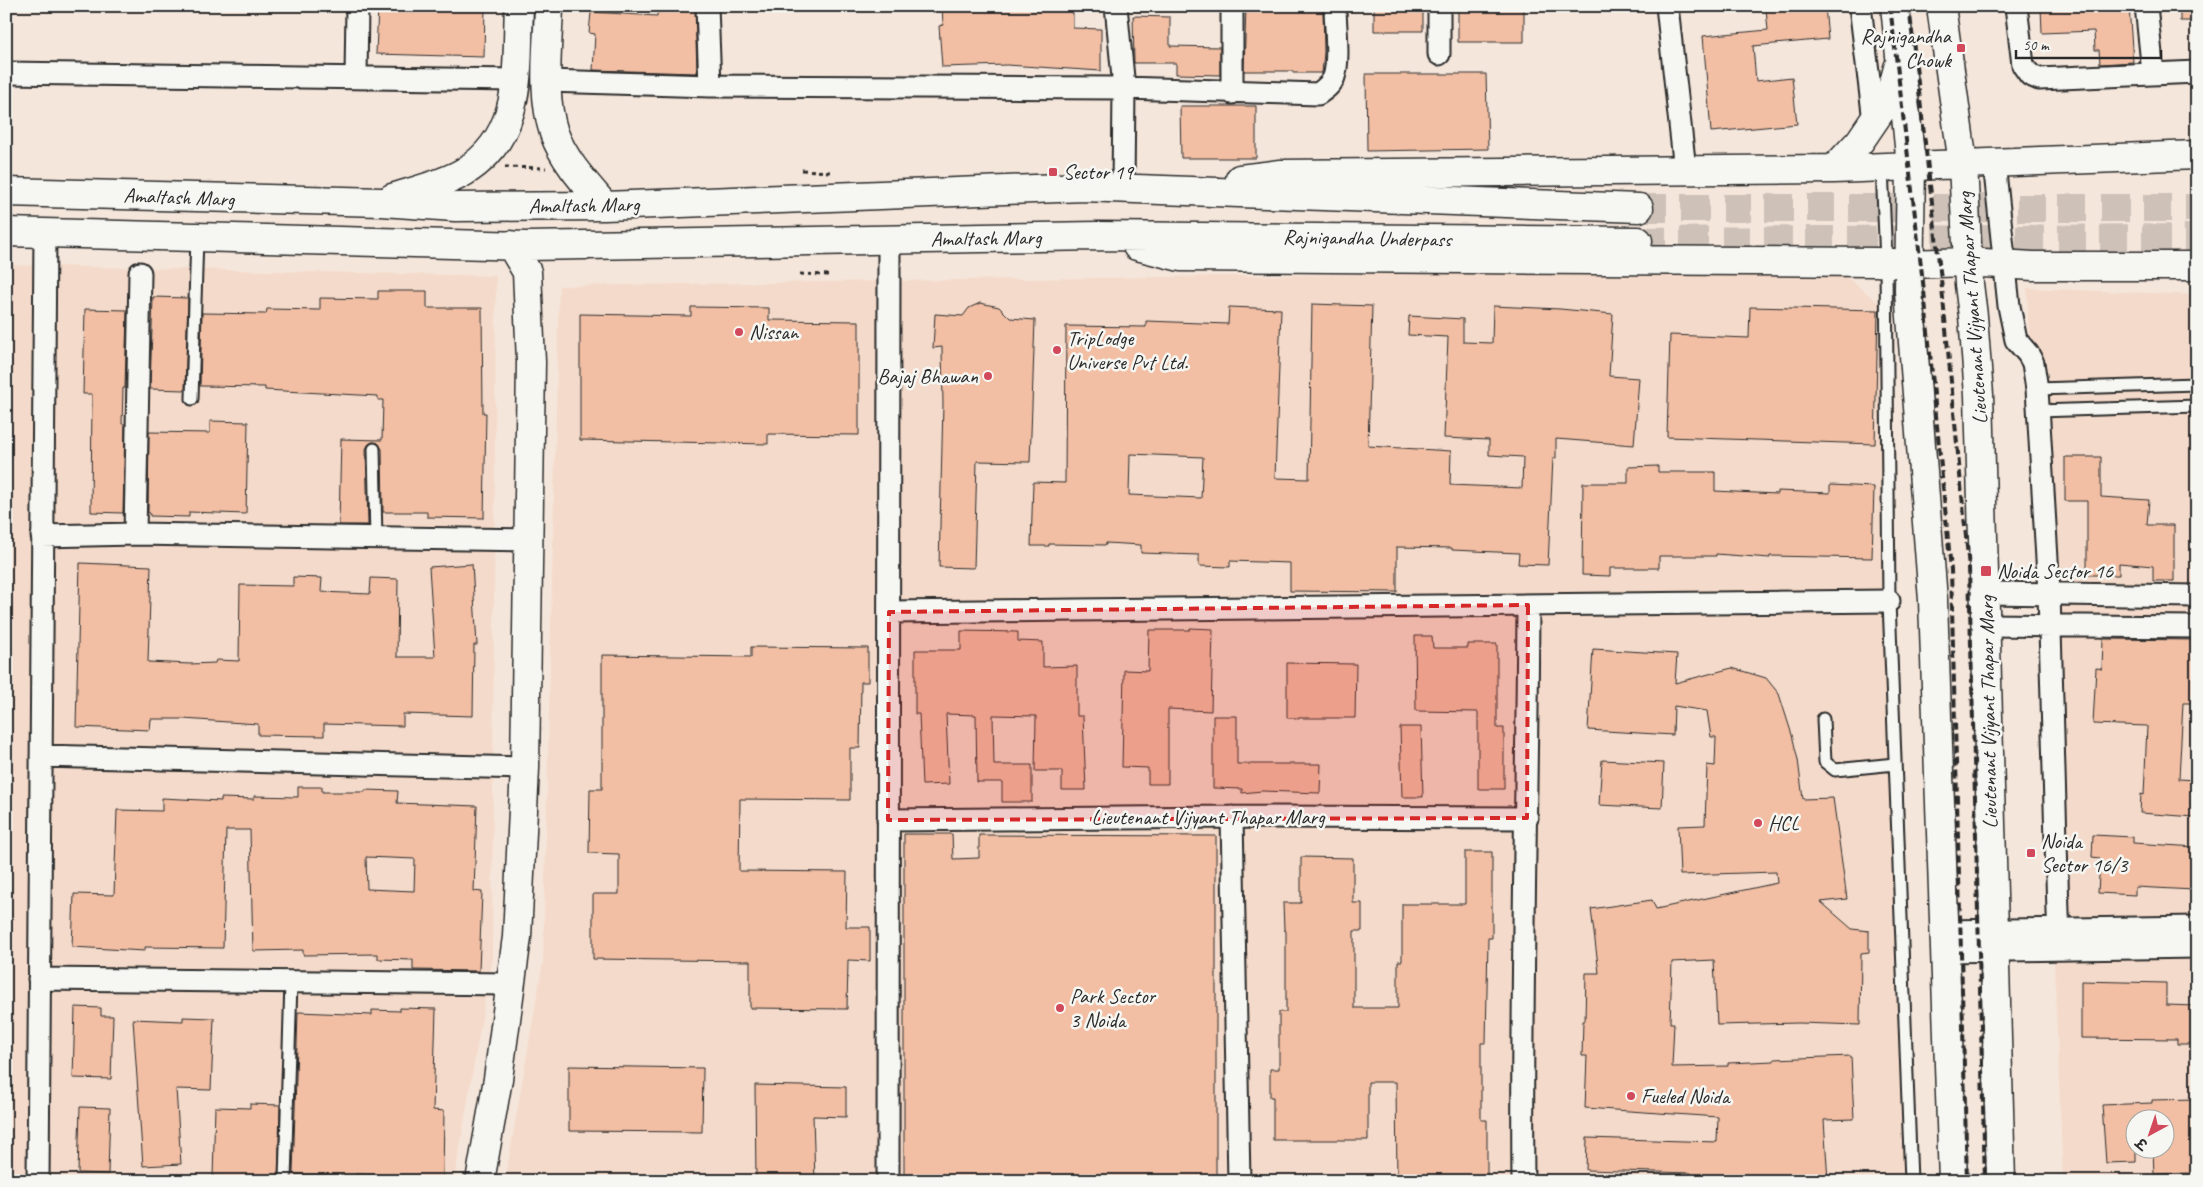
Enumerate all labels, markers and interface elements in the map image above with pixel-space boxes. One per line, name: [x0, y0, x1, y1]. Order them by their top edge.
place label: Rajnigandha Chowk: [1861, 23, 1953, 73]
scale bar: [2016, 28, 2160, 60]
text: 50 m: [2023, 36, 2050, 55]
marker: Rajnigandha Chowk: [1955, 42, 1967, 54]
place label: Sector 19: [1063, 159, 1135, 185]
marker: Sector 19: [1047, 166, 1059, 178]
street label: Amaltash Marg: [123, 182, 236, 212]
street label: Lieutenant Vijyant Thapar Marg: [1951, 189, 1993, 425]
street label: Amaltash Marg: [528, 191, 641, 219]
street label: Amaltash Marg: [930, 224, 1043, 252]
street label: Rajnigandha Underpass: [1283, 224, 1453, 253]
place label: Nissan: [749, 319, 800, 345]
place label: TripLodge Universe Pvt Ltd.: [1067, 325, 1189, 375]
marker: Nissan: [733, 326, 745, 338]
marker: TripLodge Universe Pvt Ltd.: [1051, 344, 1063, 356]
place label: Bajaj Bhawan: [877, 363, 979, 389]
marker: Bajaj Bhawan: [982, 370, 994, 382]
place label: Noida Sector 16: [1997, 558, 2114, 584]
marker: Noida Sector 16: [1979, 564, 1993, 578]
street label: Lieutenant Vijyant Thapar Marg: [1973, 594, 2003, 829]
street label: Lieutenant Vijyant Thapar Marg: [1091, 804, 1326, 830]
place label: HCL: [1768, 810, 1800, 836]
marker: HCL: [1752, 817, 1764, 829]
place label: Noida Sector 16/3: [2041, 828, 2129, 878]
marker: Noida Sector 16/3: [2025, 847, 2037, 859]
place label: Park Sector 3 Noida: [1070, 983, 1157, 1033]
marker: Park Sector 3 Noida: [1054, 1002, 1066, 1014]
place label: Fueled Noida: [1641, 1083, 1732, 1109]
marker: Fueled Noida: [1625, 1090, 1637, 1102]
north arrow: [2126, 1110, 2176, 1160]
text: उ: [2132, 1133, 2153, 1154]

